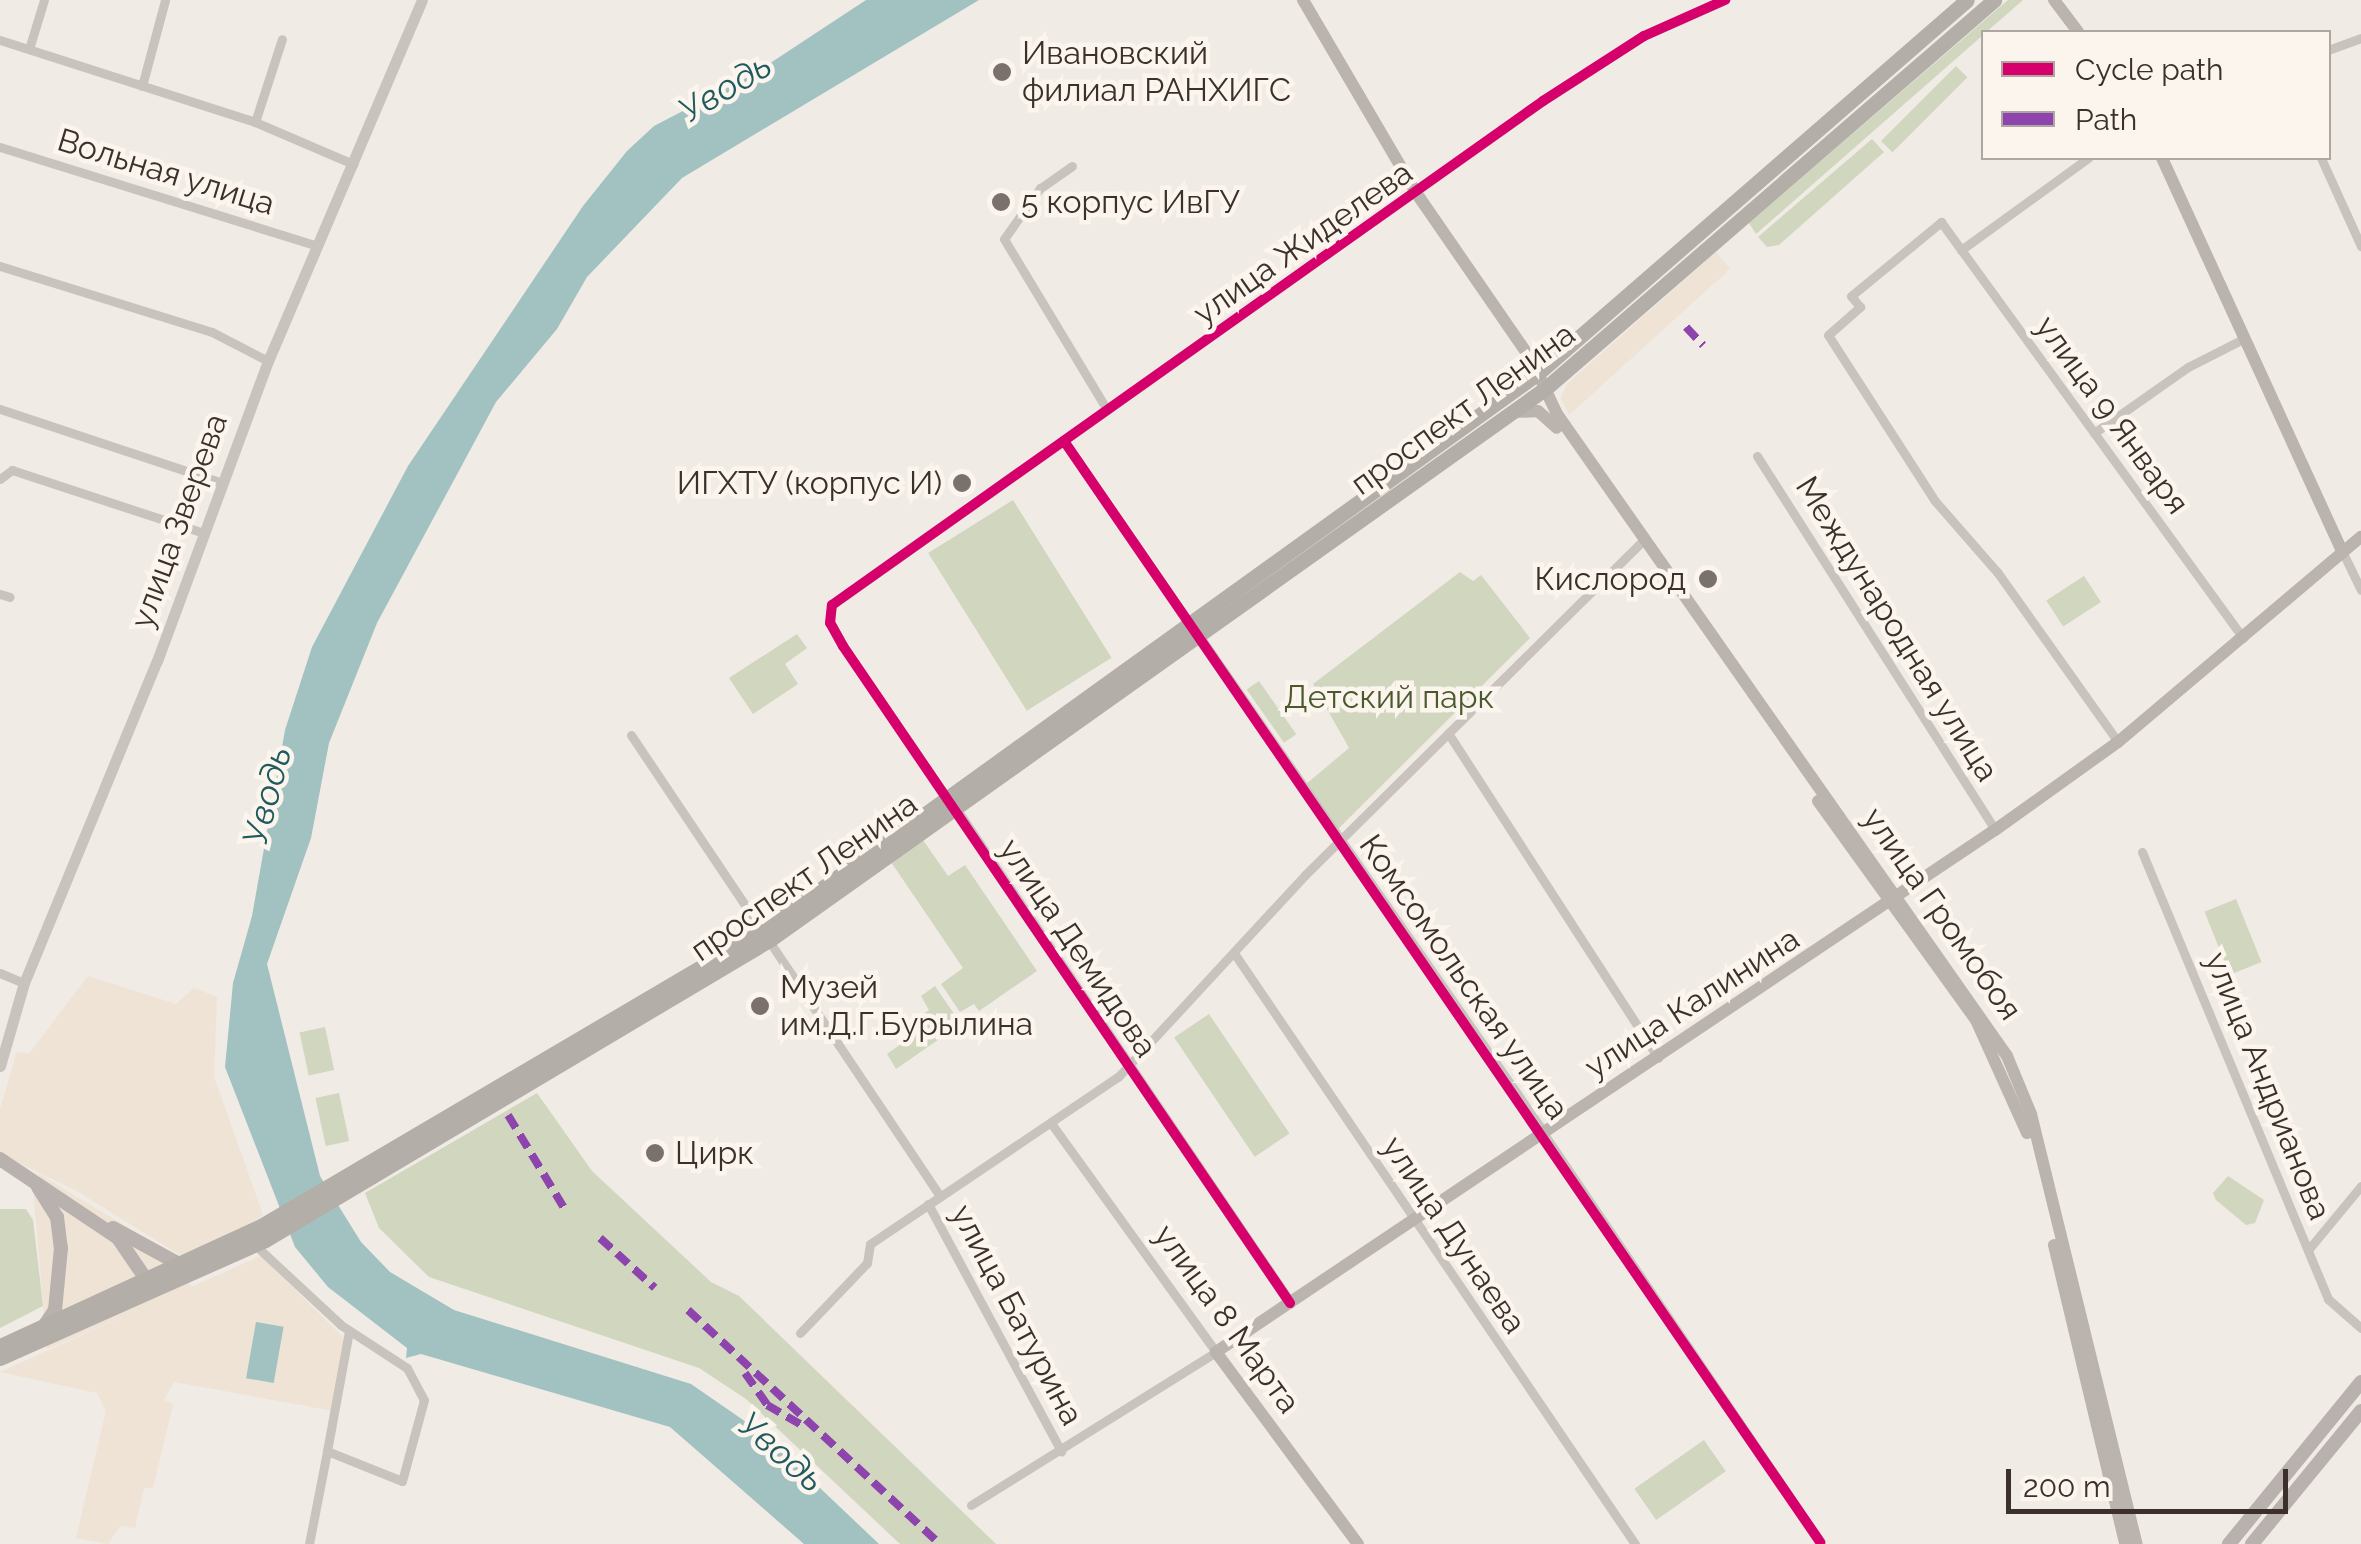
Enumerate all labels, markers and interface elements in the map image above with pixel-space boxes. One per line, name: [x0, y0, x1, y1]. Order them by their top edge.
legend: [1981, 30, 2331, 160]
place label: Ивановский филиал РАНХИГС: [1022, 35, 1291, 110]
water label: Уводь: [671, 44, 779, 132]
text: Cycle path: [2075, 52, 2223, 87]
marker: Ивановский филиал РАНХИГС: [991, 61, 1013, 83]
text: Path: [2075, 102, 2137, 137]
street label: Вольная улица: [53, 121, 279, 223]
street label: улица Жиделева: [1186, 153, 1420, 333]
place label: 5 корпус ИвГУ: [1021, 183, 1239, 221]
marker: 5 корпус ИвГУ: [990, 191, 1012, 213]
street label: улица 9 Января: [2027, 308, 2197, 522]
street label: проспект Ленина: [1344, 315, 1582, 503]
street label: улица Зверева: [122, 409, 236, 633]
place label: ИГХТУ (корпус И): [677, 464, 942, 502]
street label: Международная улица: [1787, 469, 2007, 789]
marker: ИГХТУ (корпус И): [951, 472, 973, 494]
place label: Кислород: [1535, 560, 1686, 598]
marker: Кислород: [1695, 566, 1721, 592]
park label: Детский парк: [1284, 678, 1494, 716]
water label: Уводь: [234, 742, 300, 850]
street label: проспект Ленина: [683, 785, 925, 969]
street label: улица Громобоя: [1854, 800, 2030, 1028]
street label: Комсомольская улица: [1351, 827, 1577, 1127]
street label: улица Демидова: [991, 832, 1165, 1064]
street label: улица Калинина: [1578, 920, 1806, 1086]
street label: улица Андрианова: [2197, 946, 2339, 1226]
place label: Музей им.Д.Г.Бурылина: [780, 969, 1033, 1044]
marker: Музей им.Д.Г.Бурылина: [749, 995, 771, 1017]
street label: улица Дунаева: [1374, 1129, 1534, 1341]
place label: Цирк: [675, 1134, 754, 1172]
marker: Цирк: [644, 1142, 666, 1164]
street label: улица Батурина: [943, 1198, 1091, 1432]
street label: улица 8 Марта: [1146, 1217, 1308, 1421]
water label: Уводь: [729, 1403, 833, 1501]
scale bar: [2011, 1449, 2294, 1511]
text: 200 m: [2023, 1469, 2111, 1504]

